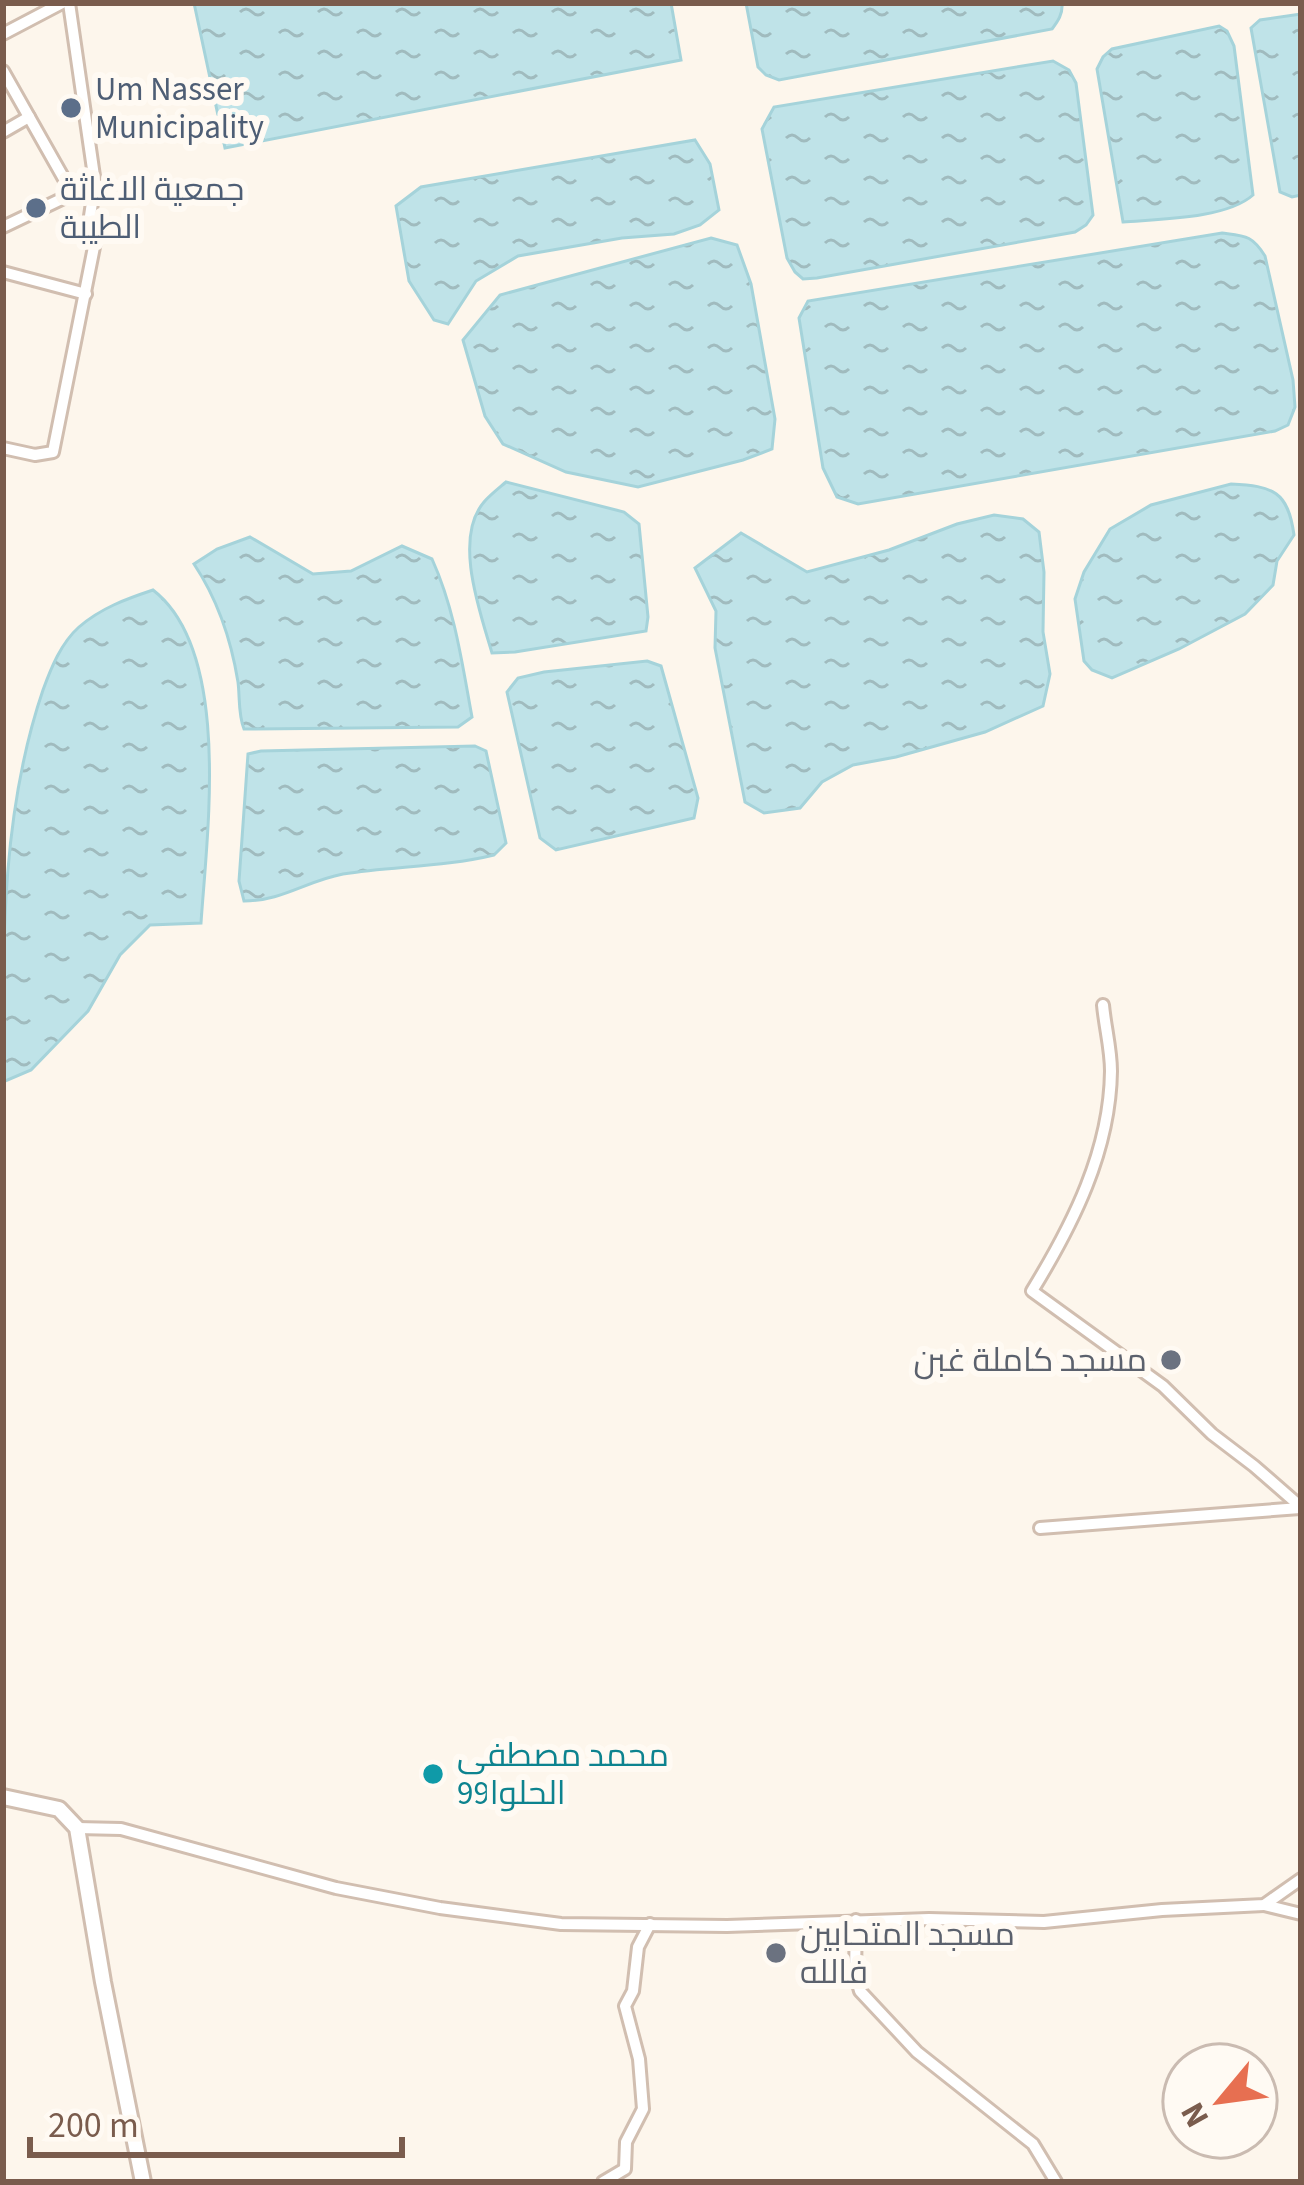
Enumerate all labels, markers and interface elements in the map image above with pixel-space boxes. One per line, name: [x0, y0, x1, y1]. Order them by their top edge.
place label: Um Nasser Municipality: [95, 66, 264, 151]
marker: Um Nasser Municipality: [58, 95, 84, 121]
place label: جمعية الاغاثة الطيبة: [60, 166, 244, 251]
marker: جمعية الاغاثة الطيبة: [23, 195, 49, 221]
place label: مسجد كاملة غبن: [914, 1337, 1147, 1384]
marker: مسجد كاملة غبن: [1158, 1347, 1184, 1373]
place label: محمد مصطفى الحلوا99: [457, 1732, 669, 1817]
marker: محمد مصطفى الحلوا99: [420, 1761, 446, 1787]
place label: مسجد المتحابين فالله: [800, 1911, 1015, 1996]
marker: مسجد المتحابين فالله: [763, 1940, 789, 1966]
north arrow: [1160, 2041, 1280, 2161]
scale bar: [30, 2083, 402, 2157]
text: N: [1169, 2094, 1221, 2136]
text: 200 m: [48, 2100, 139, 2151]

